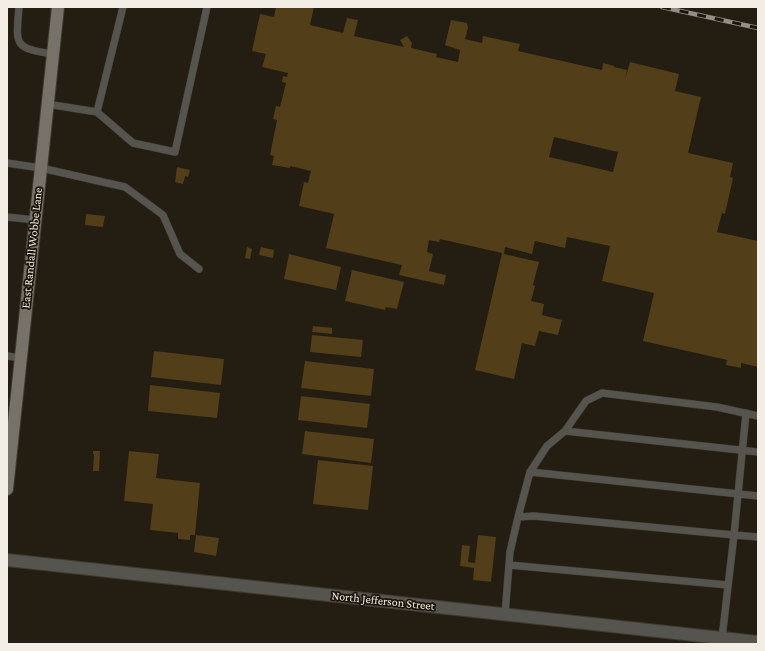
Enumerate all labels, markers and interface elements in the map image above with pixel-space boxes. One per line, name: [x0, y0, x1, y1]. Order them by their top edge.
street label: East Randall Wobbe Lane: [18, 187, 46, 309]
street label: North Jefferson Street: [331, 588, 435, 614]

